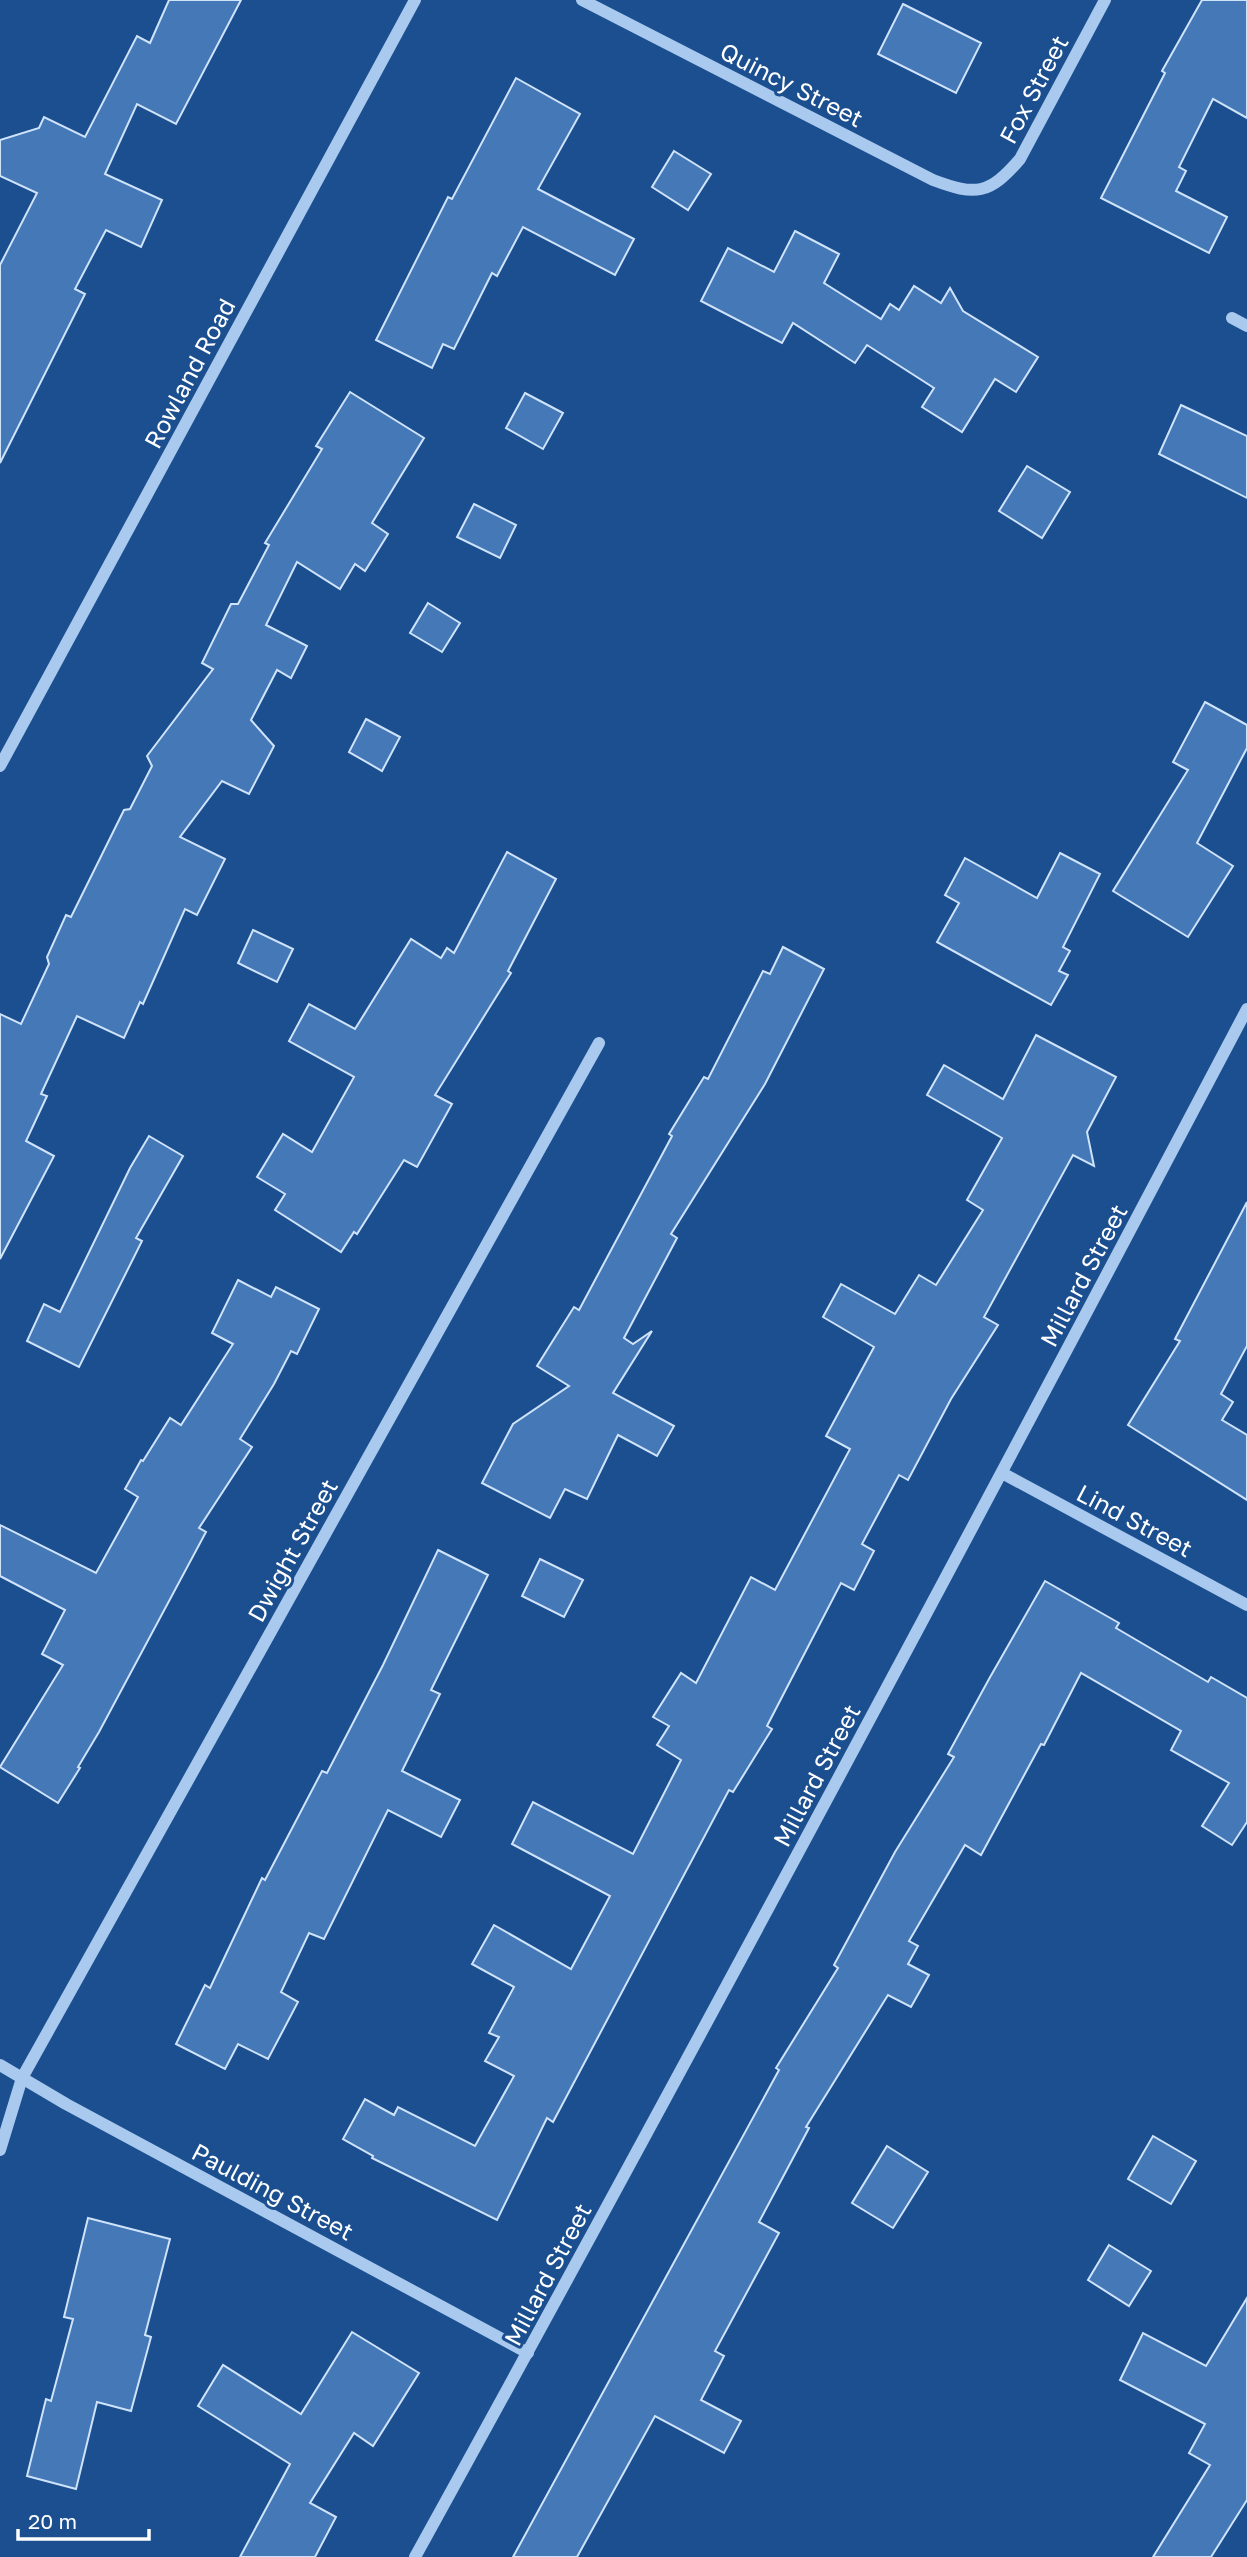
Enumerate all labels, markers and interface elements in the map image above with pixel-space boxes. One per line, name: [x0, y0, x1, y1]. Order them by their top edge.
street label: Fox Street: [992, 30, 1074, 148]
street label: Quincy Street: [716, 36, 868, 132]
street label: Rowland Road: [137, 293, 241, 453]
street label: Millard Street: [1033, 1199, 1133, 1351]
street label: Dwight Street: [241, 1474, 343, 1626]
street label: Lind Street: [1072, 1477, 1198, 1563]
street label: Millard Street: [766, 1699, 866, 1851]
street label: Paulding Street: [187, 2136, 359, 2246]
street label: Millard Street: [497, 2198, 597, 2350]
scale bar: [18, 2498, 149, 2542]
text: 20 m: [28, 2508, 77, 2534]

